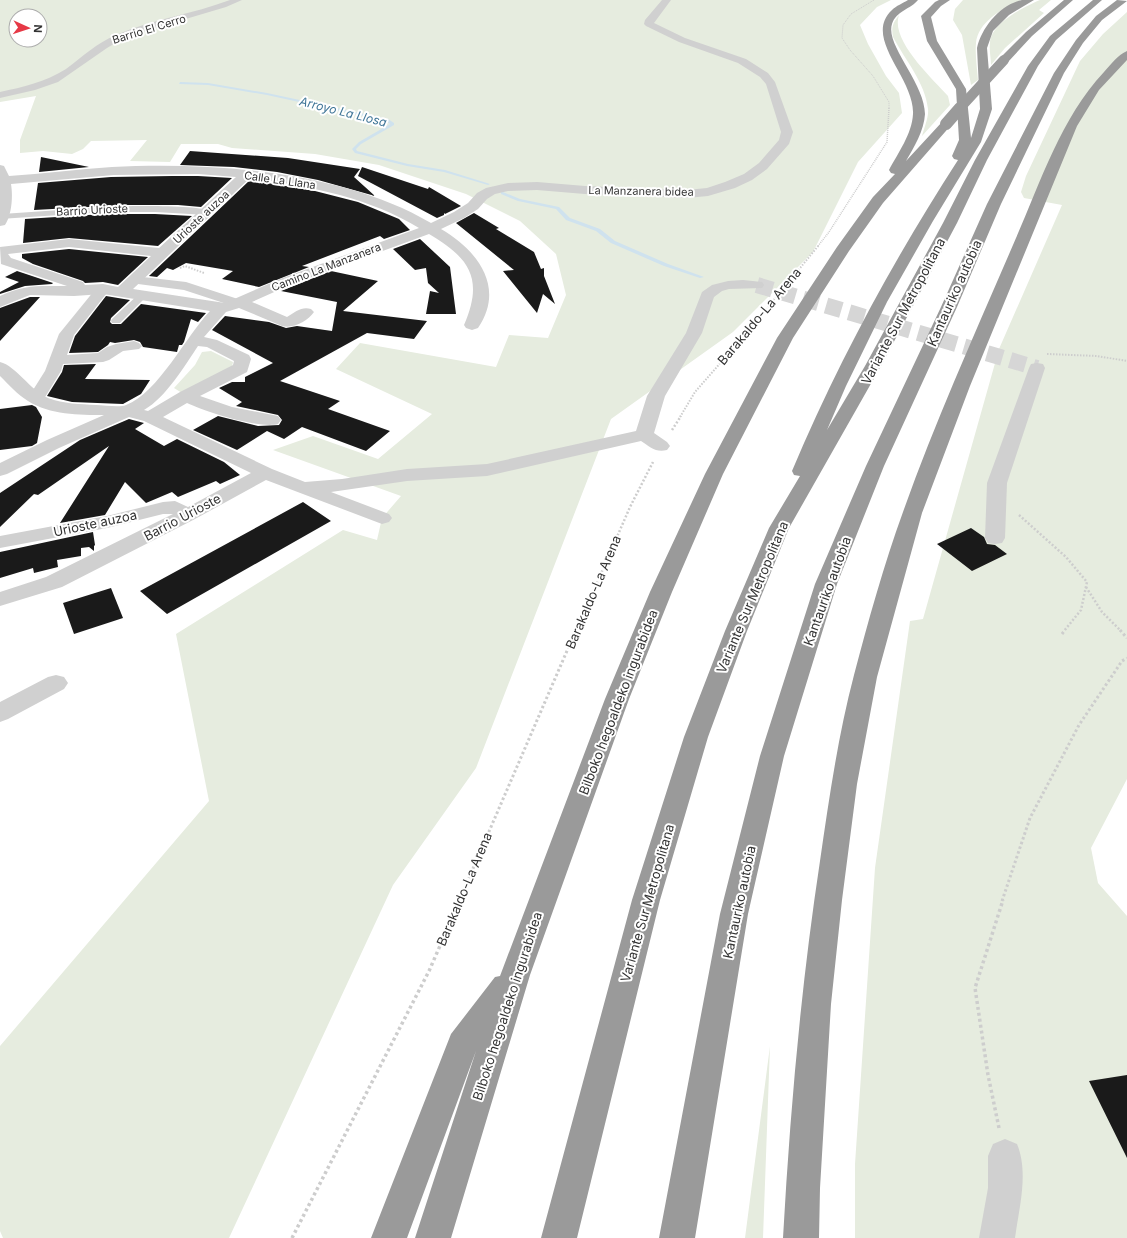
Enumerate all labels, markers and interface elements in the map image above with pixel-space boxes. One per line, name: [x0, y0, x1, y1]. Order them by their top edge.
north arrow: [8, 8, 48, 48]
street label: Barrio El Cerro: [111, 11, 188, 47]
text: N: [31, 24, 45, 33]
water label: Arroyo La Llosa: [297, 93, 388, 130]
street label: Calle La Llana: [243, 168, 317, 192]
street label: La Manzanera bidea: [588, 183, 694, 199]
street label: Urioste auzoa: [170, 187, 232, 247]
street label: Barrio Urioste: [56, 201, 128, 219]
street label: Variante Sur Metropolitana: [858, 235, 948, 387]
street label: Kantauriko autobia: [923, 237, 985, 349]
street label: Camino La Manzanera: [269, 240, 383, 294]
street label: Barakaldo-La Arena: [714, 264, 804, 368]
street label: Barrio Urioste: [141, 490, 223, 544]
street label: Urioste auzoa: [52, 506, 138, 540]
street label: Variante Sur Metropolitana: [713, 519, 791, 675]
street label: Barakaldo-La Arena: [562, 533, 624, 651]
street label: Kantauriko autobia: [800, 534, 854, 648]
street label: Bilboko hegoaldeko ingurabidea: [575, 607, 661, 797]
street label: Variante Sur Metropolitana: [617, 822, 677, 984]
street label: Barakaldo-La Arena: [433, 830, 495, 948]
street label: Kantauriko autobia: [719, 844, 759, 960]
street label: Bilboko hegoaldeko ingurabidea: [469, 910, 545, 1102]

